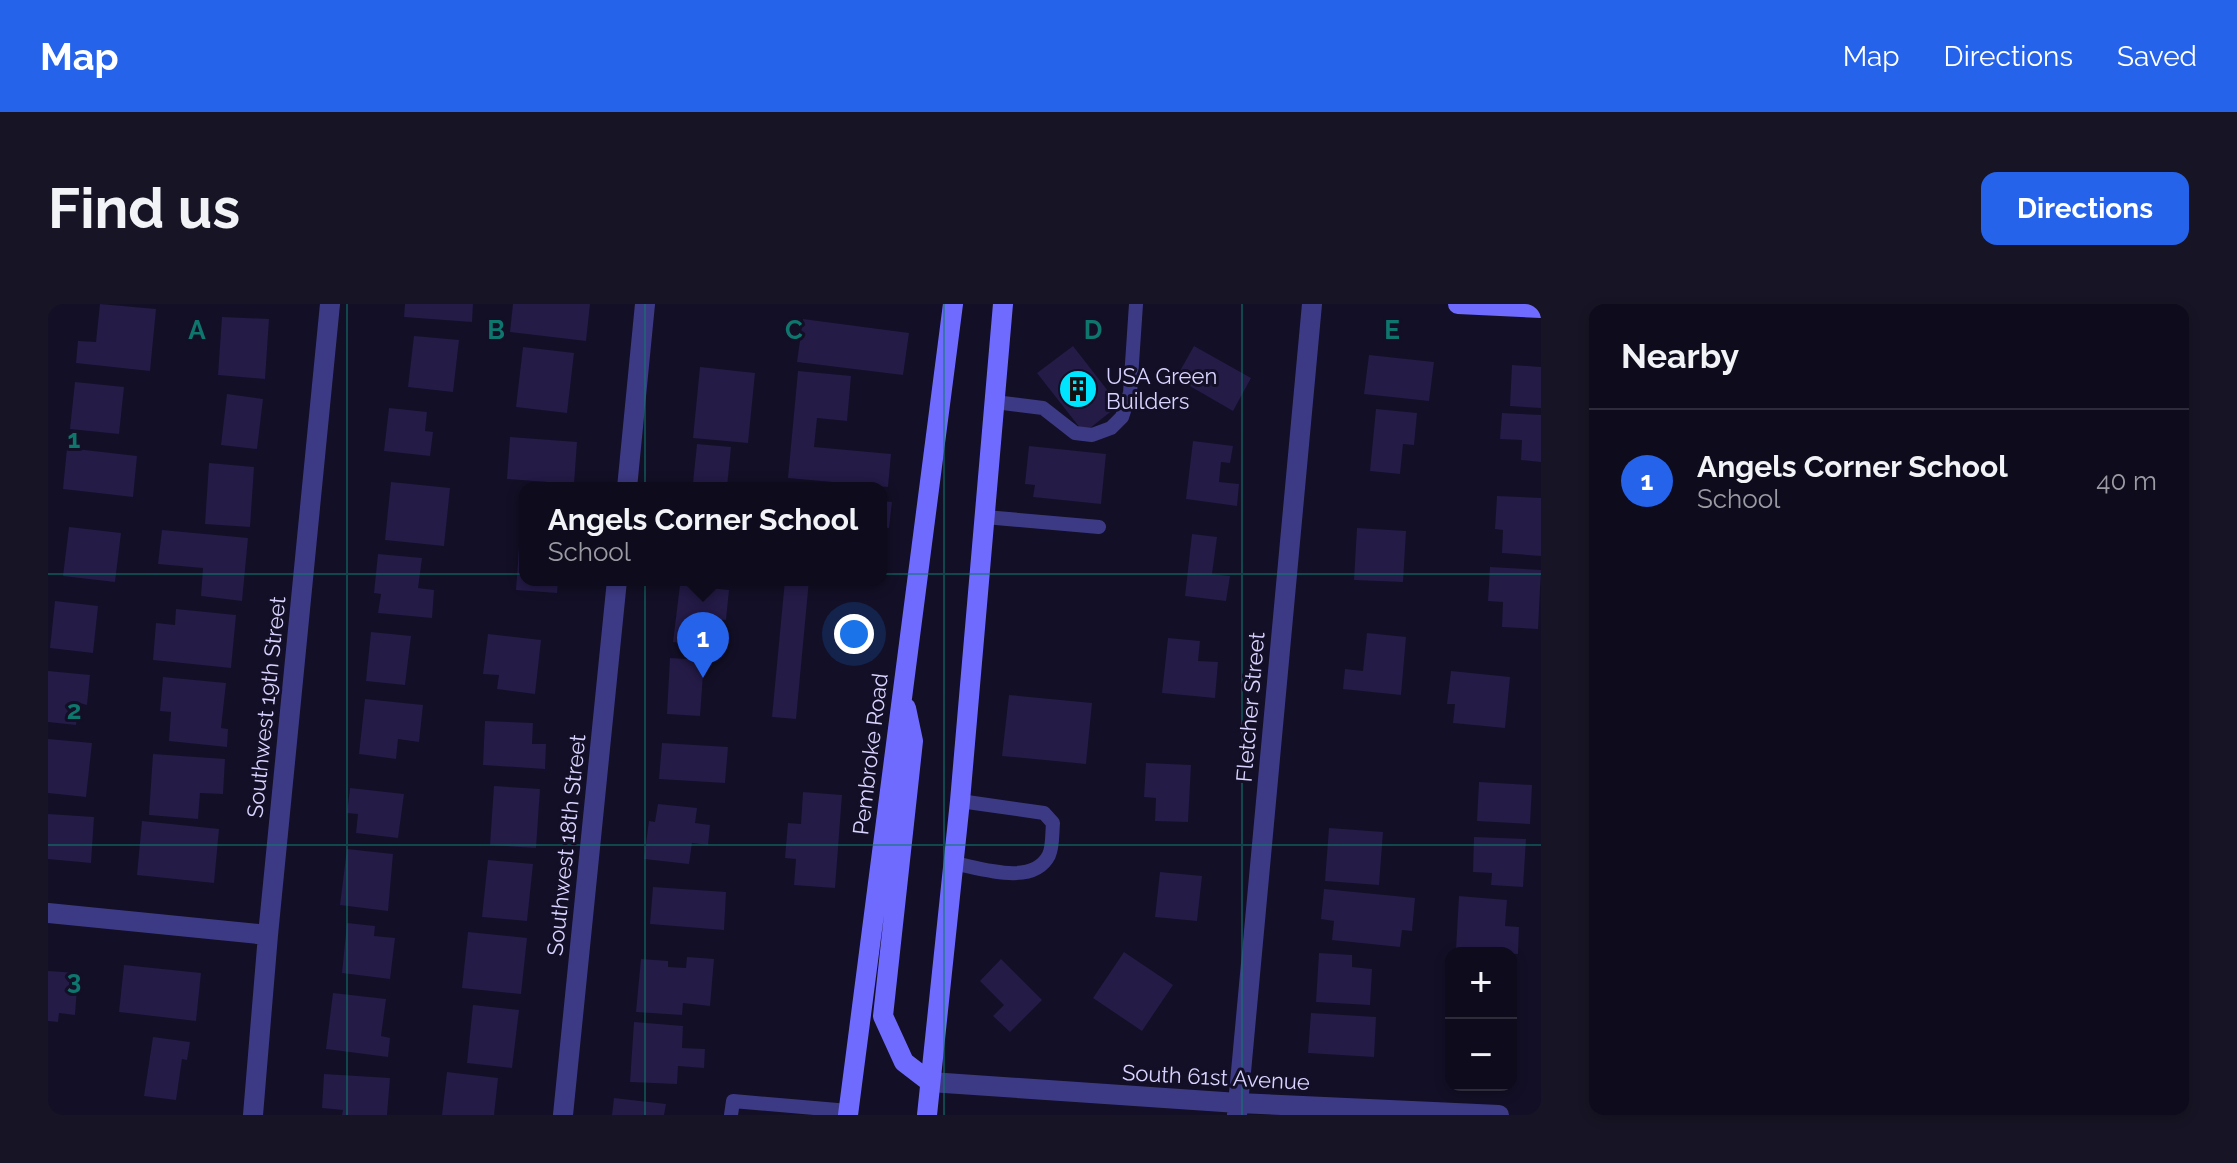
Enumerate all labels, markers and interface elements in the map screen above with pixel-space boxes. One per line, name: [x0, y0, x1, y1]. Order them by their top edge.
text: Map: [40, 34, 119, 79]
text: Map: [1843, 40, 1900, 73]
text: Directions: [1944, 40, 2073, 73]
text: Saved: [2117, 40, 2197, 73]
button: Directions: [1981, 172, 2189, 245]
text: Find us: [48, 175, 240, 241]
text: A: [188, 315, 206, 345]
text: B: [487, 315, 505, 345]
text: C: [785, 315, 803, 345]
text: D: [1084, 315, 1102, 345]
text: E: [1384, 315, 1400, 345]
text: Nearby: [1621, 336, 1739, 376]
place label: USA Green Builders: [1106, 363, 1217, 414]
building icon: USA Green Builders: [1057, 368, 1099, 410]
text: 1: [68, 424, 81, 454]
text: Angels Corner School: [1697, 449, 2008, 484]
text: 1: [1641, 466, 1653, 496]
text: 40 m: [2096, 466, 2157, 496]
popup: [519, 482, 887, 586]
text: School: [1697, 484, 1780, 514]
text: Angels Corner School: [548, 502, 858, 537]
text: School: [548, 537, 631, 567]
street label: Southwest 19th Street: [241, 594, 291, 819]
pin: 1: [677, 612, 729, 678]
your location: [834, 614, 874, 654]
street label: Fletcher Street: [1230, 630, 1270, 783]
street label: Pembroke Road: [847, 672, 893, 836]
text: 2: [67, 695, 81, 725]
street label: Southwest 18th Street: [541, 732, 591, 957]
map controls: [1445, 947, 1517, 1091]
button: +: [1445, 947, 1517, 1019]
text: 3: [67, 965, 81, 995]
button: −: [1445, 1019, 1517, 1091]
street label: South 61st Avenue: [1121, 1059, 1311, 1095]

